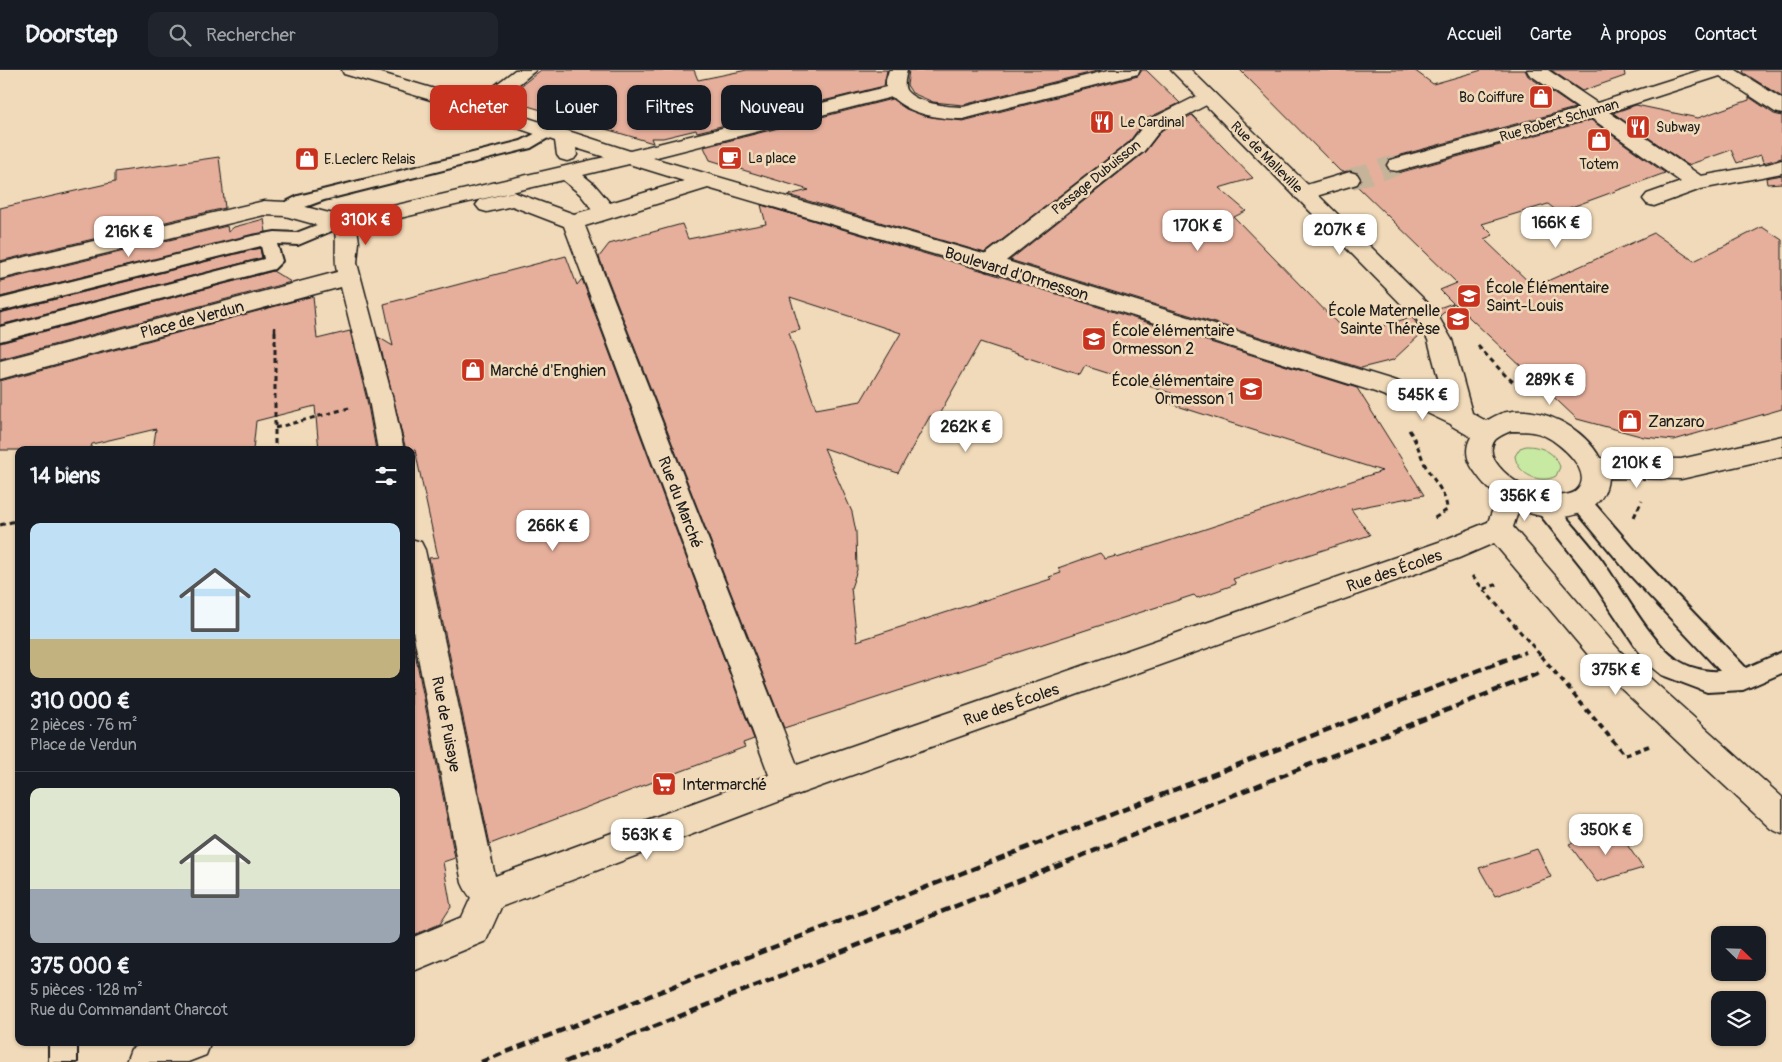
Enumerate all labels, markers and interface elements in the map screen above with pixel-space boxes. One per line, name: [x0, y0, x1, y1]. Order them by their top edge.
search box: [148, 12, 498, 57]
text: Doorstep: [25, 20, 118, 49]
icon: search: [166, 21, 194, 49]
text: Rechercher: [206, 23, 296, 47]
text: Accueil: [1446, 23, 1502, 46]
text: Carte: [1530, 23, 1572, 46]
text: À propos: [1600, 23, 1666, 46]
text: Contact: [1694, 23, 1757, 46]
shop icon: Bo Coiffure: [1528, 84, 1554, 110]
chip: Acheter: [430, 85, 527, 130]
chip: Louer: [537, 85, 617, 130]
chip: Filtres: [627, 85, 711, 130]
chip: Nouveau: [721, 85, 822, 130]
place label: Bo Coiffure: [1459, 89, 1524, 106]
street label: Rue Robert Schuman: [1498, 95, 1621, 146]
restaurant icon: Le Cardinal: [1089, 109, 1115, 135]
place label: Le Cardinal: [1120, 114, 1185, 131]
restaurant icon: Subway: [1625, 114, 1651, 140]
street label: Rue de Malleville: [1227, 118, 1306, 197]
place label: Subway: [1656, 119, 1700, 136]
shop icon: Totem: [1586, 127, 1612, 153]
street label: Passage Dubuisson: [1048, 136, 1144, 218]
cafe icon: La place: [717, 145, 743, 171]
shop icon: E.Leclerc Relais: [294, 146, 320, 172]
place label: La place: [748, 150, 796, 167]
place label: E.Leclerc Relais: [324, 151, 416, 168]
place label: Totem: [1579, 156, 1619, 173]
pin: 310K €: [325, 204, 407, 246]
pin: 166K €: [1515, 206, 1597, 249]
text: 310K €: [341, 210, 391, 230]
pin: 170K €: [1157, 210, 1239, 252]
text: 166K €: [1532, 213, 1580, 233]
pin: 207K €: [1299, 214, 1381, 256]
pin: 216K €: [88, 216, 170, 258]
text: 170K €: [1173, 216, 1223, 236]
text: 207K €: [1314, 220, 1366, 240]
text: 216K €: [105, 222, 153, 242]
street label: Boulevard d'Ormesson: [942, 243, 1091, 305]
place label: École Élémentaire Saint-Louis: [1486, 278, 1609, 316]
school or university icon: École Élémentaire Saint-Louis: [1456, 283, 1482, 309]
street label: Place de Verdun: [138, 296, 246, 343]
place label: École Maternelle Sainte Thérèse: [1328, 301, 1440, 339]
school or university icon: École Maternelle Sainte Thérèse: [1445, 306, 1471, 332]
place label: École élémentaire Ormesson 2: [1112, 321, 1234, 359]
school or university icon: École élémentaire Ormesson 2: [1081, 326, 1107, 352]
shop icon: Marché d'Enghien: [460, 357, 486, 383]
place label: Marché d'Enghien: [490, 361, 606, 381]
pin: 289K €: [1509, 364, 1591, 406]
text: 289K €: [1526, 370, 1574, 390]
place label: École élémentaire Ormesson 1: [1112, 371, 1234, 409]
school or university icon: École élémentaire Ormesson 1: [1238, 376, 1264, 402]
pin: 545K €: [1382, 378, 1464, 421]
text: 545K €: [1398, 385, 1448, 405]
shop icon: Zanzaro: [1617, 408, 1643, 434]
pin: 262K €: [925, 410, 1007, 453]
place label: Zanzaro: [1648, 412, 1705, 432]
text: 262K €: [941, 417, 991, 437]
pin: 210K €: [1596, 446, 1678, 489]
text: 210K €: [1612, 453, 1662, 473]
street label: Rue du Marché: [653, 454, 707, 551]
icon: filters: [372, 462, 400, 490]
text: 14 biens: [30, 463, 100, 490]
pin: 356K €: [1484, 480, 1566, 522]
text: 356K €: [1500, 486, 1550, 506]
pin: 266K €: [512, 510, 594, 552]
text: 266K €: [527, 516, 579, 536]
street label: Rue des Écoles: [1344, 545, 1445, 597]
icon: home: [170, 555, 260, 645]
pin: 375K €: [1575, 654, 1657, 696]
text: 375K €: [1591, 660, 1641, 680]
street label: Rue de Puisaye: [427, 675, 465, 774]
street label: Rue des Écoles: [961, 679, 1062, 731]
text: 310 000 €: [30, 688, 130, 715]
text: 2 pièces · 76 m²: [30, 715, 138, 735]
text: Place de Verdun: [30, 735, 137, 755]
supermarket icon: Intermarché: [651, 771, 677, 797]
place label: Intermarché: [682, 775, 767, 795]
pin: 350K €: [1565, 814, 1647, 856]
pin: 563K €: [606, 818, 688, 861]
text: 350K €: [1580, 820, 1632, 840]
icon: home: [170, 821, 260, 911]
text: 563K €: [622, 825, 672, 845]
north arrow: [1711, 926, 1766, 981]
map controls: [1711, 926, 1766, 1046]
text: 375 000 €: [30, 953, 130, 980]
text: 5 pièces · 128 m²: [30, 980, 143, 1000]
button: layers: [1711, 991, 1766, 1046]
text: Rue du Commandant Charcot: [30, 1000, 228, 1020]

